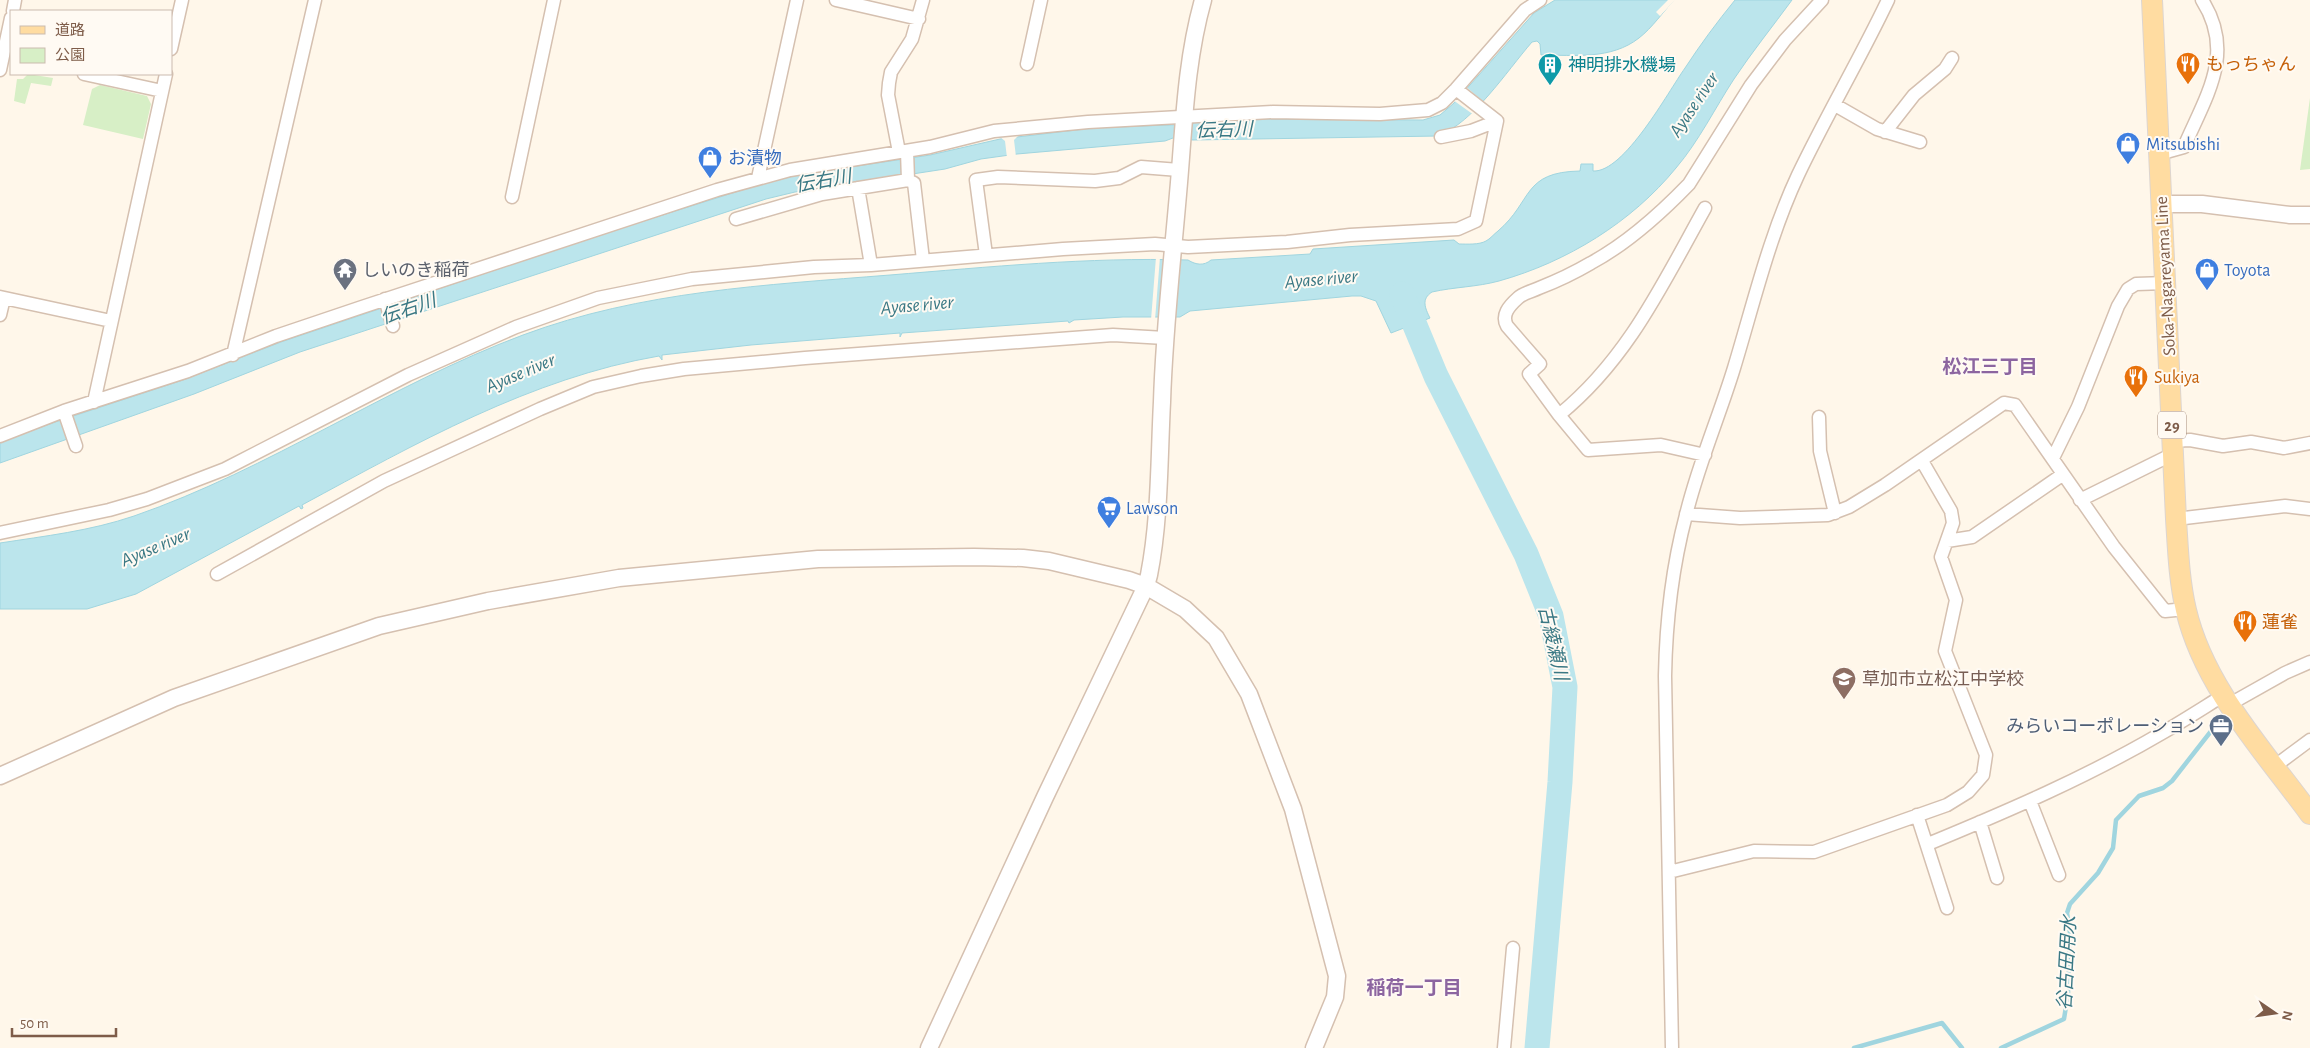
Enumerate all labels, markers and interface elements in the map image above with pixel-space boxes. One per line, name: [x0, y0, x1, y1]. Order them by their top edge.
legend: [10, 10, 172, 75]
text: 道路: [55, 22, 85, 38]
text: 公園: [55, 47, 85, 63]
restaurant icon: もっちゃん: [2175, 51, 2201, 85]
building icon: 神明排水機場: [1537, 52, 1563, 86]
place label: 神明排水機場: [1568, 55, 1676, 75]
place label: もっちゃん: [2206, 55, 2296, 74]
water label: Ayase river: [1665, 69, 1723, 141]
water label: 伝右川: [1195, 119, 1255, 141]
shop icon: Mitsubishi: [2115, 131, 2141, 165]
place label: Mitsubishi: [2146, 136, 2220, 154]
shop icon: お漬物: [697, 145, 723, 179]
place label: お漬物: [728, 148, 782, 168]
water label: 伝右川: [793, 166, 855, 196]
street label: Soka-Nagareyama Line: [2153, 196, 2179, 356]
temple icon: しいのき稲荷: [332, 257, 358, 291]
shop icon: Toyota: [2194, 257, 2220, 291]
place label: しいのき稲荷: [362, 261, 469, 280]
place label: Toyota: [2224, 262, 2271, 280]
water label: Ayase river: [1283, 267, 1359, 292]
water label: 伝右川: [378, 290, 440, 328]
water label: Ayase river: [879, 293, 955, 318]
water label: Ayase river: [482, 350, 559, 397]
district label: 松江三丁目: [1942, 356, 2038, 377]
restaurant icon: Sukiya: [2123, 364, 2149, 398]
place label: Sukiya: [2154, 369, 2200, 387]
road number: 29: [2158, 412, 2186, 438]
supermarket icon: Lawson: [1096, 495, 1122, 529]
place label: Lawson: [1126, 500, 1178, 518]
water label: Ayase river: [117, 524, 194, 571]
water label: 古綾瀬川: [1535, 604, 1572, 684]
restaurant icon: 蓮雀: [2232, 609, 2258, 643]
place label: 蓮雀: [2262, 613, 2298, 632]
school or university icon: 草加市立松江中学校: [1831, 666, 1857, 700]
place label: 草加市立松江中学校: [1862, 669, 2024, 689]
office icon: みらいコーポレーション: [2208, 713, 2234, 747]
place label: みらいコーポレーション: [2006, 717, 2204, 736]
water label: 谷古田用水: [2055, 913, 2080, 1011]
district label: 稲荷一丁目: [1366, 977, 1462, 998]
north arrow: [2250, 988, 2300, 1038]
scale bar: [12, 1006, 116, 1038]
text: N: [2279, 1009, 2295, 1022]
text: 50 m: [20, 1016, 49, 1031]

